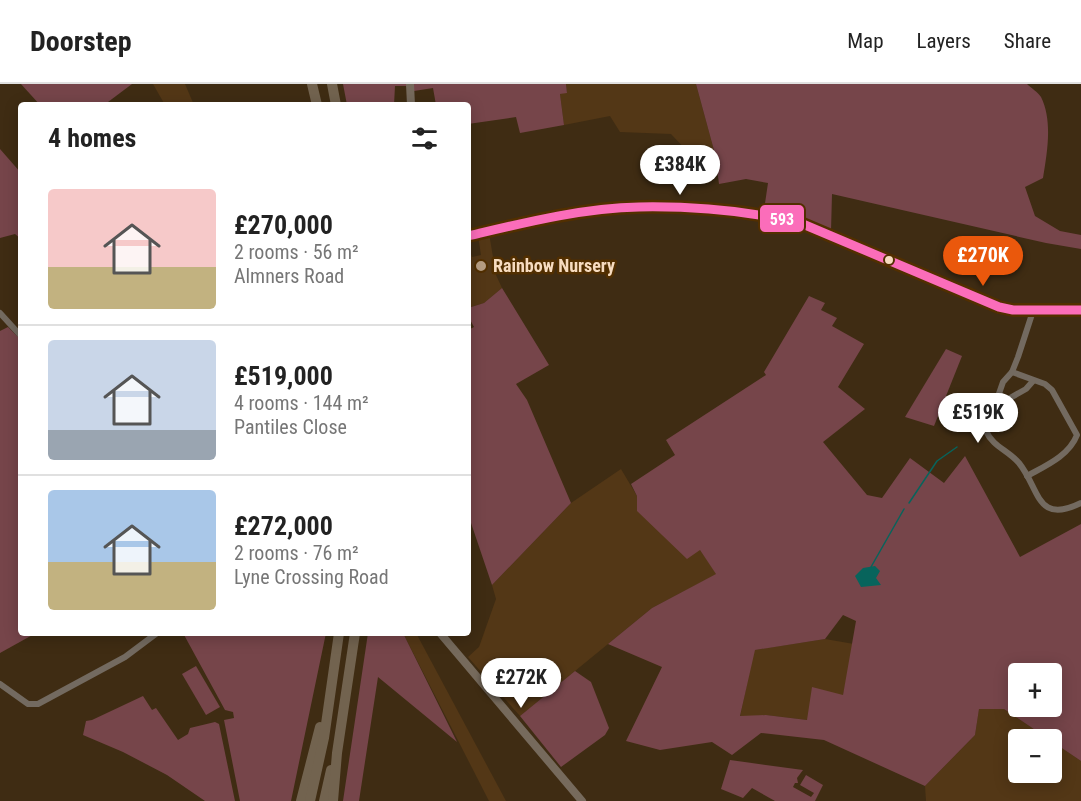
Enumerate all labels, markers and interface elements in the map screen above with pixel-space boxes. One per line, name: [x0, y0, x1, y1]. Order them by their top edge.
text: Doorstep: [30, 25, 132, 58]
text: Map: [847, 29, 884, 53]
text: Layers: [917, 29, 971, 53]
text: Share: [1004, 29, 1051, 53]
icon: filters: [408, 122, 441, 155]
text: 4 homes: [48, 123, 136, 153]
pin: £384K: [638, 145, 722, 196]
text: £384K: [654, 152, 706, 176]
line badge: 593: [759, 204, 805, 233]
text: £270,000: [234, 210, 333, 240]
text: 593: [770, 210, 794, 229]
icon: home: [96, 213, 168, 285]
pin: £270K: [941, 236, 1025, 287]
text: 2 rooms · 56 m²: [234, 240, 359, 264]
text: £270K: [957, 243, 1009, 267]
unlabelled marker: [883, 254, 895, 266]
place label: Rainbow Nursery: [493, 255, 615, 276]
marker: Rainbow Nursery: [474, 259, 488, 273]
text: Almners Road: [234, 264, 344, 288]
text: £519,000: [234, 361, 333, 391]
icon: home: [96, 364, 168, 436]
text: 4 rooms · 144 m²: [234, 391, 369, 415]
pin: £519K: [936, 393, 1020, 444]
text: £519K: [952, 400, 1004, 424]
text: Pantiles Close: [234, 415, 347, 439]
text: £272,000: [234, 511, 333, 541]
icon: home: [96, 514, 168, 586]
text: 2 rooms · 76 m²: [234, 541, 359, 565]
text: Lyne Crossing Road: [234, 565, 389, 589]
pin: £272K: [479, 658, 563, 709]
map controls: [1008, 663, 1062, 783]
button: +: [1008, 663, 1062, 717]
text: £272K: [495, 665, 547, 689]
button: −: [1008, 729, 1062, 783]

